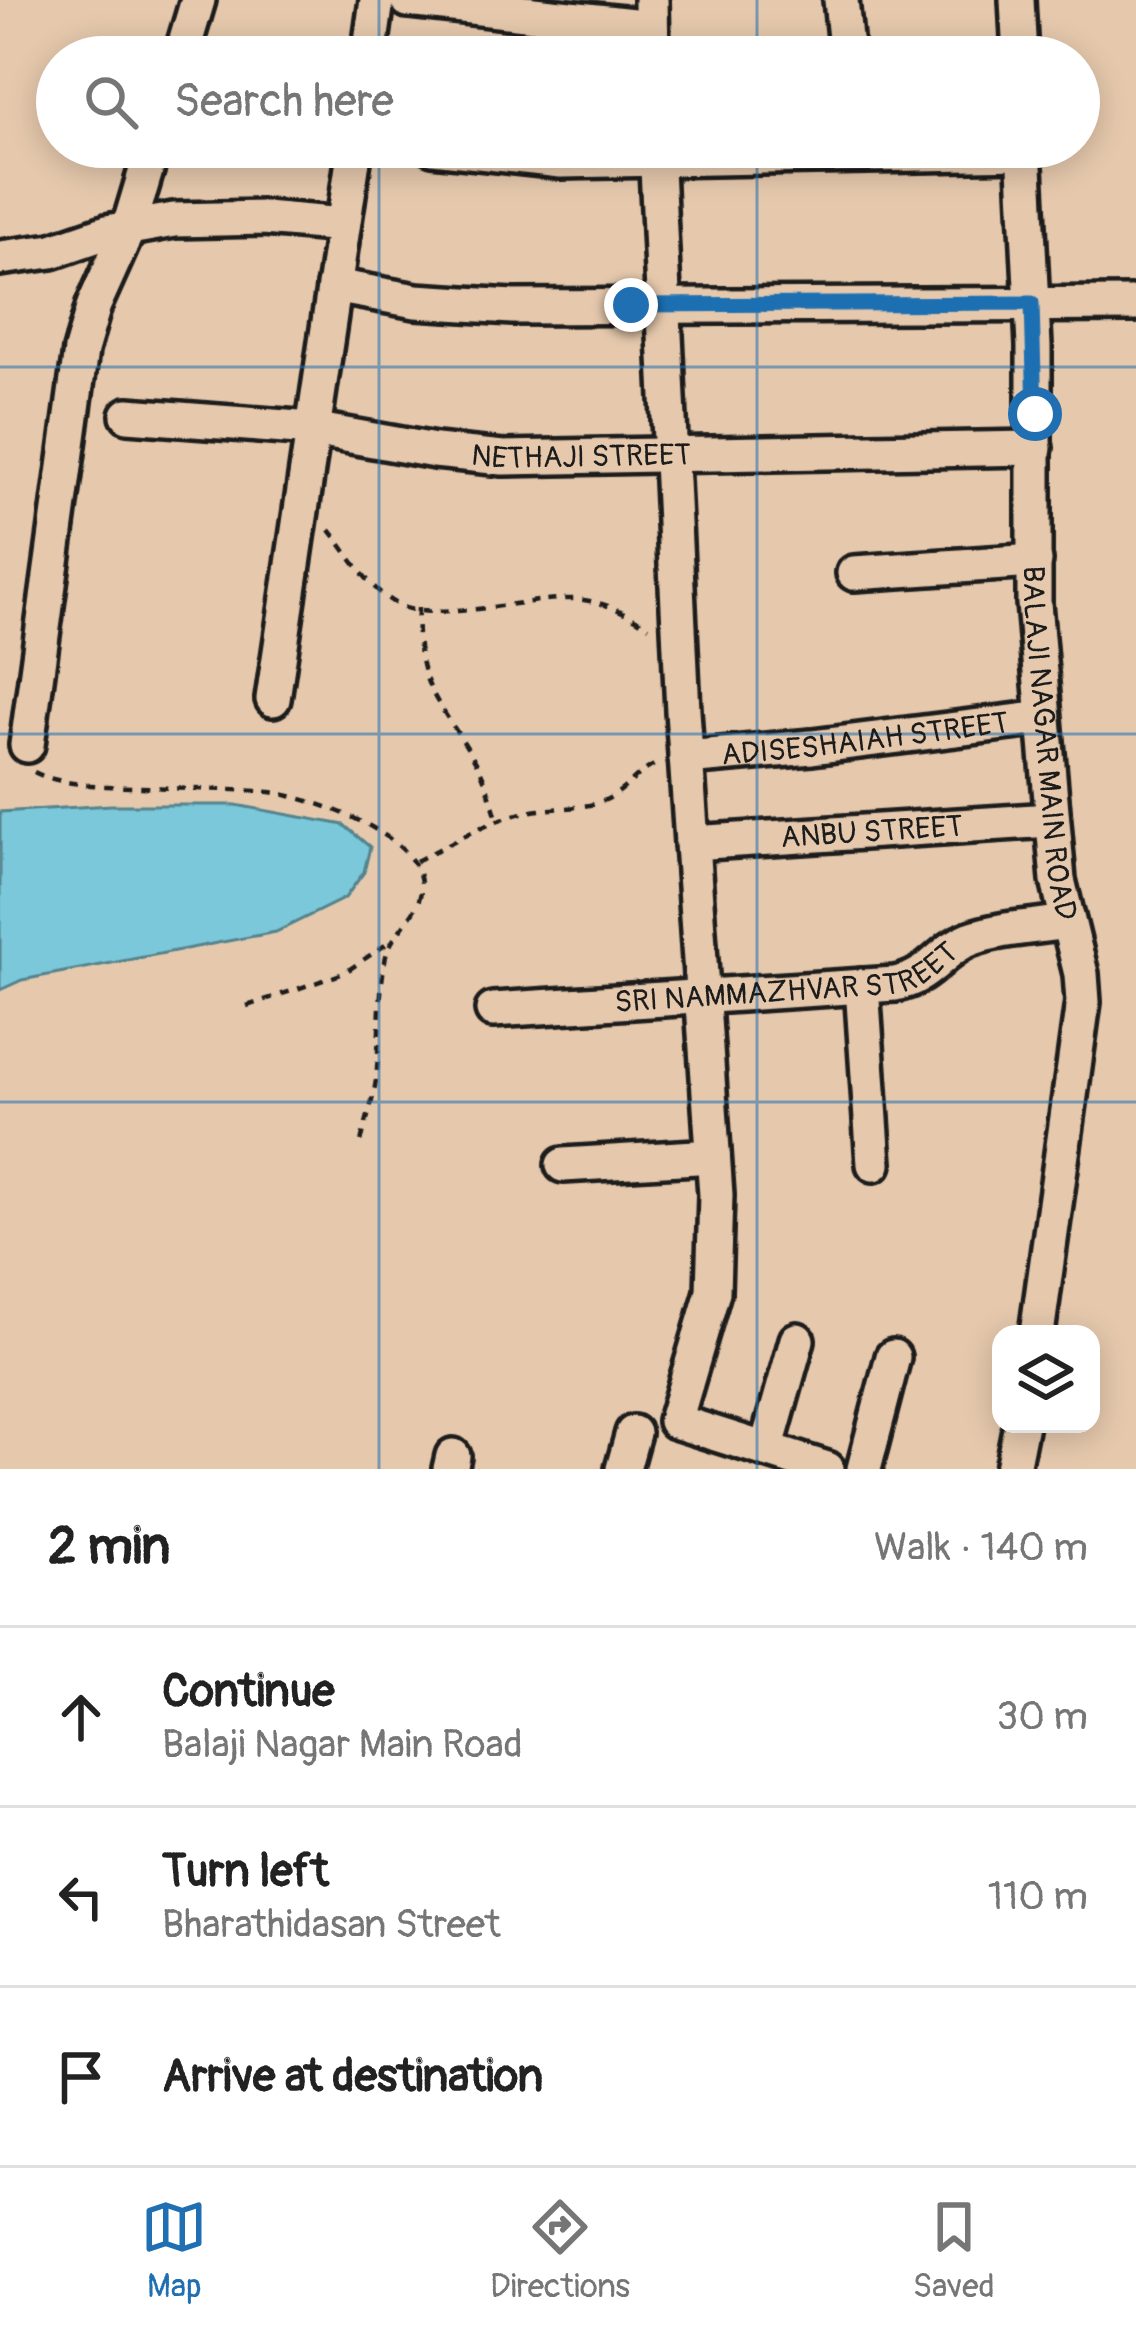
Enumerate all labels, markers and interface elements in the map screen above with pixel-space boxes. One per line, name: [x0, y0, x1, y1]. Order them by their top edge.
search box: [36, 36, 1100, 168]
icon: search: [78, 69, 144, 135]
text: Search here: [174, 74, 394, 130]
route end: [604, 278, 658, 332]
route start: [1008, 387, 1062, 441]
street label: NETHAJI STREET: [469, 436, 691, 477]
street label: BALAJI NAGAR MAIN ROAD: [1015, 566, 1085, 924]
street label: ADISESHAIAH STREET: [720, 704, 1011, 774]
street label: ANBU STREET: [779, 808, 964, 856]
street label: SRI NAMMAZHVAR STREET: [613, 934, 965, 1021]
map controls: [992, 1325, 1100, 1433]
button: layers: [992, 1325, 1100, 1433]
text: 2 min: [48, 1515, 170, 1579]
text: Walk · 140 m: [874, 1523, 1088, 1572]
text: Continue: [162, 1664, 335, 1720]
icon: ahead: [48, 1684, 114, 1750]
text: 30 m: [997, 1692, 1088, 1741]
text: Balaji Nagar Main Road: [162, 1720, 523, 1769]
text: Turn left: [162, 1844, 329, 1900]
icon: left: [48, 1864, 114, 1930]
text: 110 m: [988, 1872, 1088, 1921]
text: Bharathidasan Street: [162, 1900, 501, 1949]
icon: arrive: [48, 2044, 114, 2110]
text: Arrive at destination: [162, 2049, 543, 2105]
tab: Map: [141, 2194, 207, 2307]
tab: Directions: [490, 2194, 630, 2307]
tab: Saved: [913, 2194, 995, 2307]

